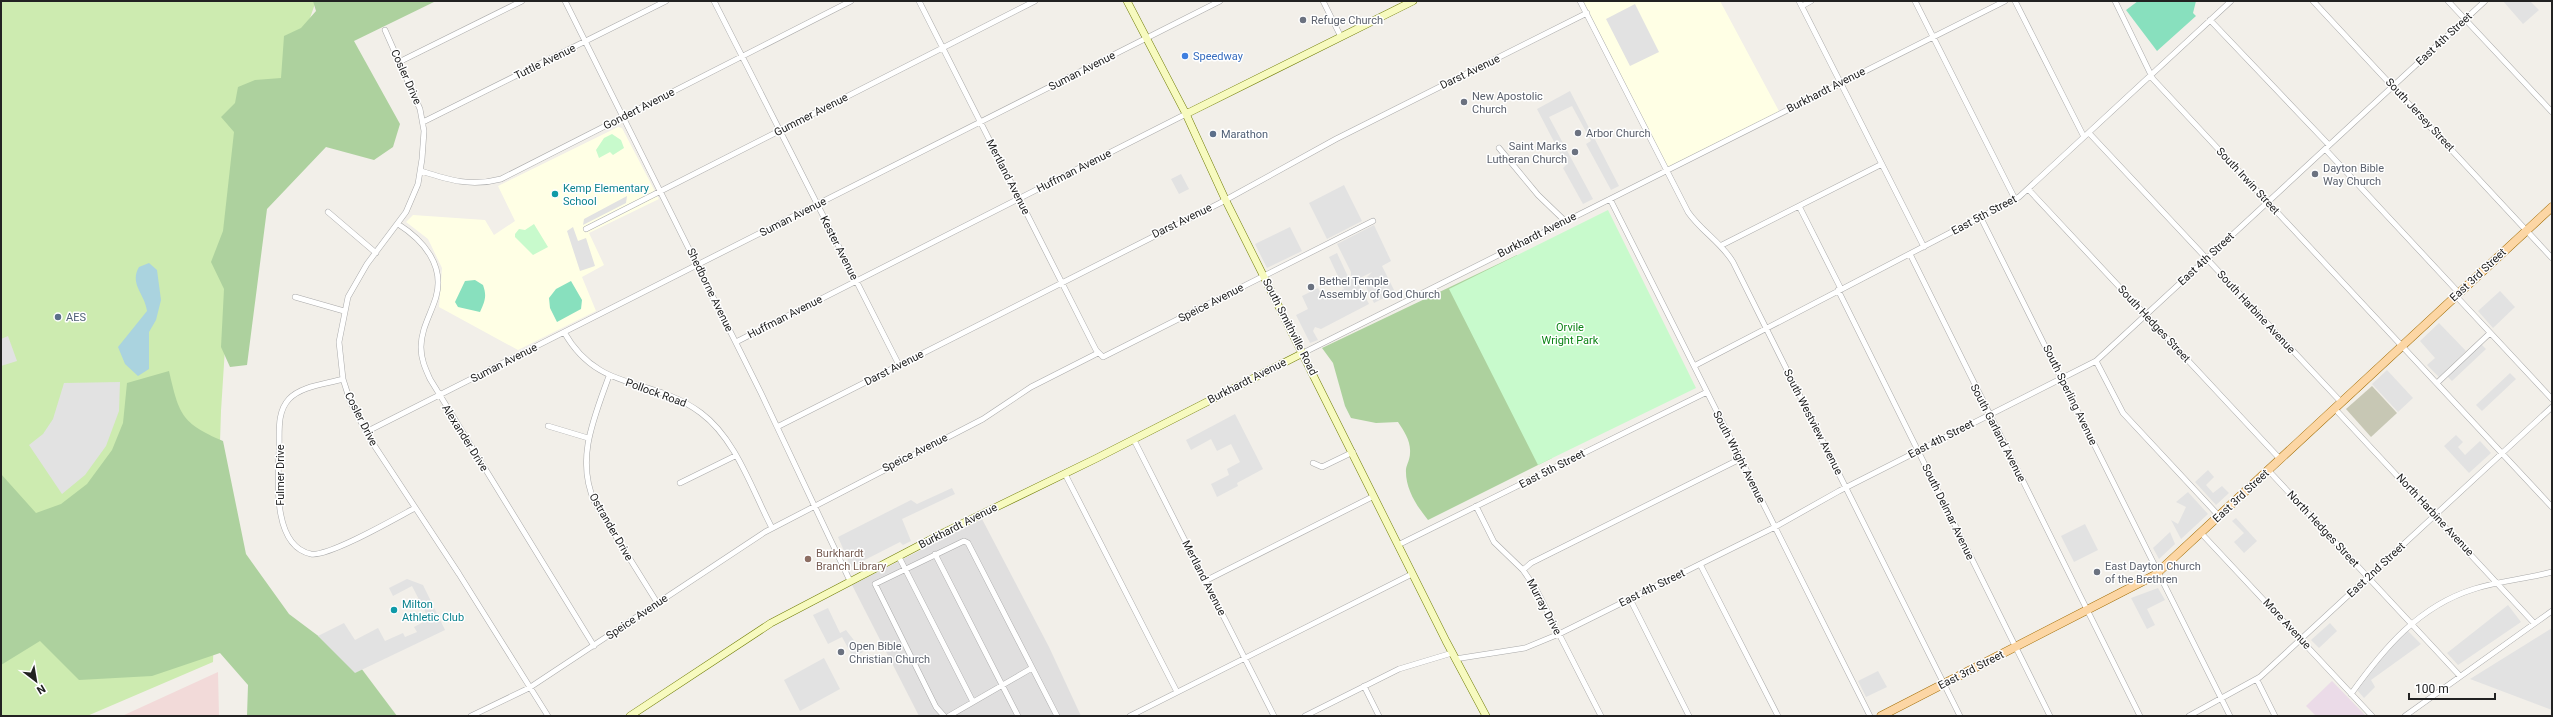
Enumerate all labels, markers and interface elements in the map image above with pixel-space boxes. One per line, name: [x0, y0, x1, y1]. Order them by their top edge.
street label: East 4th Street: [2413, 9, 2475, 68]
place label: Refuge Church: [1311, 14, 1383, 27]
marker: Refuge Church: [1298, 15, 1308, 25]
street label: Tuttle Avenue: [512, 42, 578, 82]
street label: Cosler Drive: [388, 47, 424, 107]
street label: Suman Avenue: [1047, 49, 1118, 93]
place label: Speedway: [1193, 50, 1244, 63]
marker: Speedway: [1180, 51, 1190, 61]
street label: Darst Avenue: [1438, 52, 1502, 92]
street label: Burkhardt Avenue: [1785, 65, 1868, 115]
street label: South Jersey Street: [2383, 76, 2458, 155]
street label: Gondert Avenue: [601, 85, 677, 133]
place label: New Apostolic Church: [1472, 90, 1543, 116]
street label: Gummer Avenue: [772, 91, 850, 139]
marker: New Apostolic Church: [1459, 97, 1469, 107]
place label: Arbor Church: [1586, 127, 1651, 140]
place label: Marathon: [1221, 128, 1268, 141]
marker: Arbor Church: [1573, 128, 1583, 138]
marker: Marathon: [1208, 129, 1218, 139]
street label: Mertland Avenue: [983, 137, 1033, 217]
place label: Saint Marks Lutheran Church: [1487, 140, 1567, 166]
street label: South Irwin Street: [2214, 145, 2283, 217]
street label: Huffman Avenue: [1035, 147, 1114, 195]
marker: Saint Marks Lutheran Church: [1570, 147, 1580, 157]
place label: Dayton Bible Way Church: [2323, 162, 2384, 188]
marker: Dayton Bible Way Church: [2310, 169, 2320, 179]
place label: Kemp Elementary School: [563, 182, 650, 208]
marker: Kemp Elementary School: [550, 189, 560, 199]
street label: East 5th Street: [1949, 192, 2019, 238]
street label: Suman Avenue: [758, 195, 829, 239]
street label: Darst Avenue: [1150, 201, 1214, 241]
street label: Burkhardt Avenue: [1496, 210, 1579, 260]
street label: Kester Avenue: [817, 214, 861, 282]
street label: East 4th Street: [2175, 229, 2237, 288]
street label: East 3rd Street: [2447, 245, 2509, 304]
street label: Shedborne Avenue: [684, 246, 736, 334]
street label: South Harbine Avenue: [2214, 268, 2298, 356]
place label: Bethel Temple Assembly of God Church: [1319, 275, 1440, 301]
street label: South Smithville Road: [1260, 276, 1320, 378]
street label: Speice Avenue: [1176, 281, 1246, 325]
marker: Bethel Temple Assembly of God Church: [1306, 282, 1316, 292]
street label: South Hedges Street: [2115, 283, 2193, 366]
street label: Huffman Avenue: [746, 293, 825, 341]
place label: AES: [66, 311, 86, 324]
marker: AES: [53, 312, 63, 322]
park label: Orvile Wright Park: [1542, 321, 1599, 347]
street label: Suman Avenue: [469, 341, 540, 385]
street label: South Sperling Avenue: [2040, 343, 2100, 447]
street label: Darst Avenue: [862, 347, 926, 389]
street label: Burkhardt Avenue: [1206, 356, 1289, 406]
street label: South Westview Avenue: [1781, 367, 1845, 477]
street label: Pollock Road: [624, 376, 688, 410]
street label: South Garland Avenue: [1968, 382, 2028, 484]
street label: Cosler Drive: [342, 390, 380, 448]
street label: Alexander Drive: [439, 402, 491, 474]
street label: South Wright Avenue: [1710, 409, 1768, 505]
street label: East 4th Street: [1906, 417, 1976, 461]
street label: Speice Avenue: [880, 431, 950, 475]
street label: Fulmer Drive: [274, 444, 287, 506]
street label: East 5th Street: [1517, 447, 1587, 491]
street label: South Delmar Avenue: [1919, 462, 1977, 562]
street label: East 3rd Street: [2210, 466, 2272, 525]
street label: North Harbine Avenue: [2394, 471, 2477, 559]
street label: North Hedges Street: [2284, 488, 2362, 570]
street label: Ostrander Drive: [586, 491, 636, 563]
street label: Burkhardt Avenue: [917, 501, 1000, 551]
street label: Mertland Avenue: [1179, 538, 1229, 618]
street label: East 2nd Street: [2344, 540, 2408, 600]
place label: Burkhardt Branch Library: [816, 547, 887, 573]
marker: Burkhardt Branch Library: [803, 554, 813, 564]
place label: East Dayton Church of the Brethren: [2105, 560, 2201, 586]
street label: East 4th Street: [1617, 566, 1687, 610]
marker: East Dayton Church of the Brethren: [2092, 567, 2102, 577]
street label: Murray Drive: [1524, 577, 1564, 637]
street label: Speice Avenue: [604, 592, 670, 642]
street label: More Avenue: [2260, 596, 2314, 652]
place label: Milton Athletic Club: [402, 598, 464, 624]
marker: Milton Athletic Club: [389, 605, 399, 615]
place label: Open Bible Christian Church: [849, 640, 930, 666]
marker: Open Bible Christian Church: [836, 647, 846, 657]
street label: East 3rd Street: [1936, 648, 2006, 692]
north arrow: [16, 661, 56, 701]
scale bar: [2409, 675, 2495, 701]
text: N: [34, 682, 48, 697]
text: 100 m: [2415, 682, 2449, 696]

